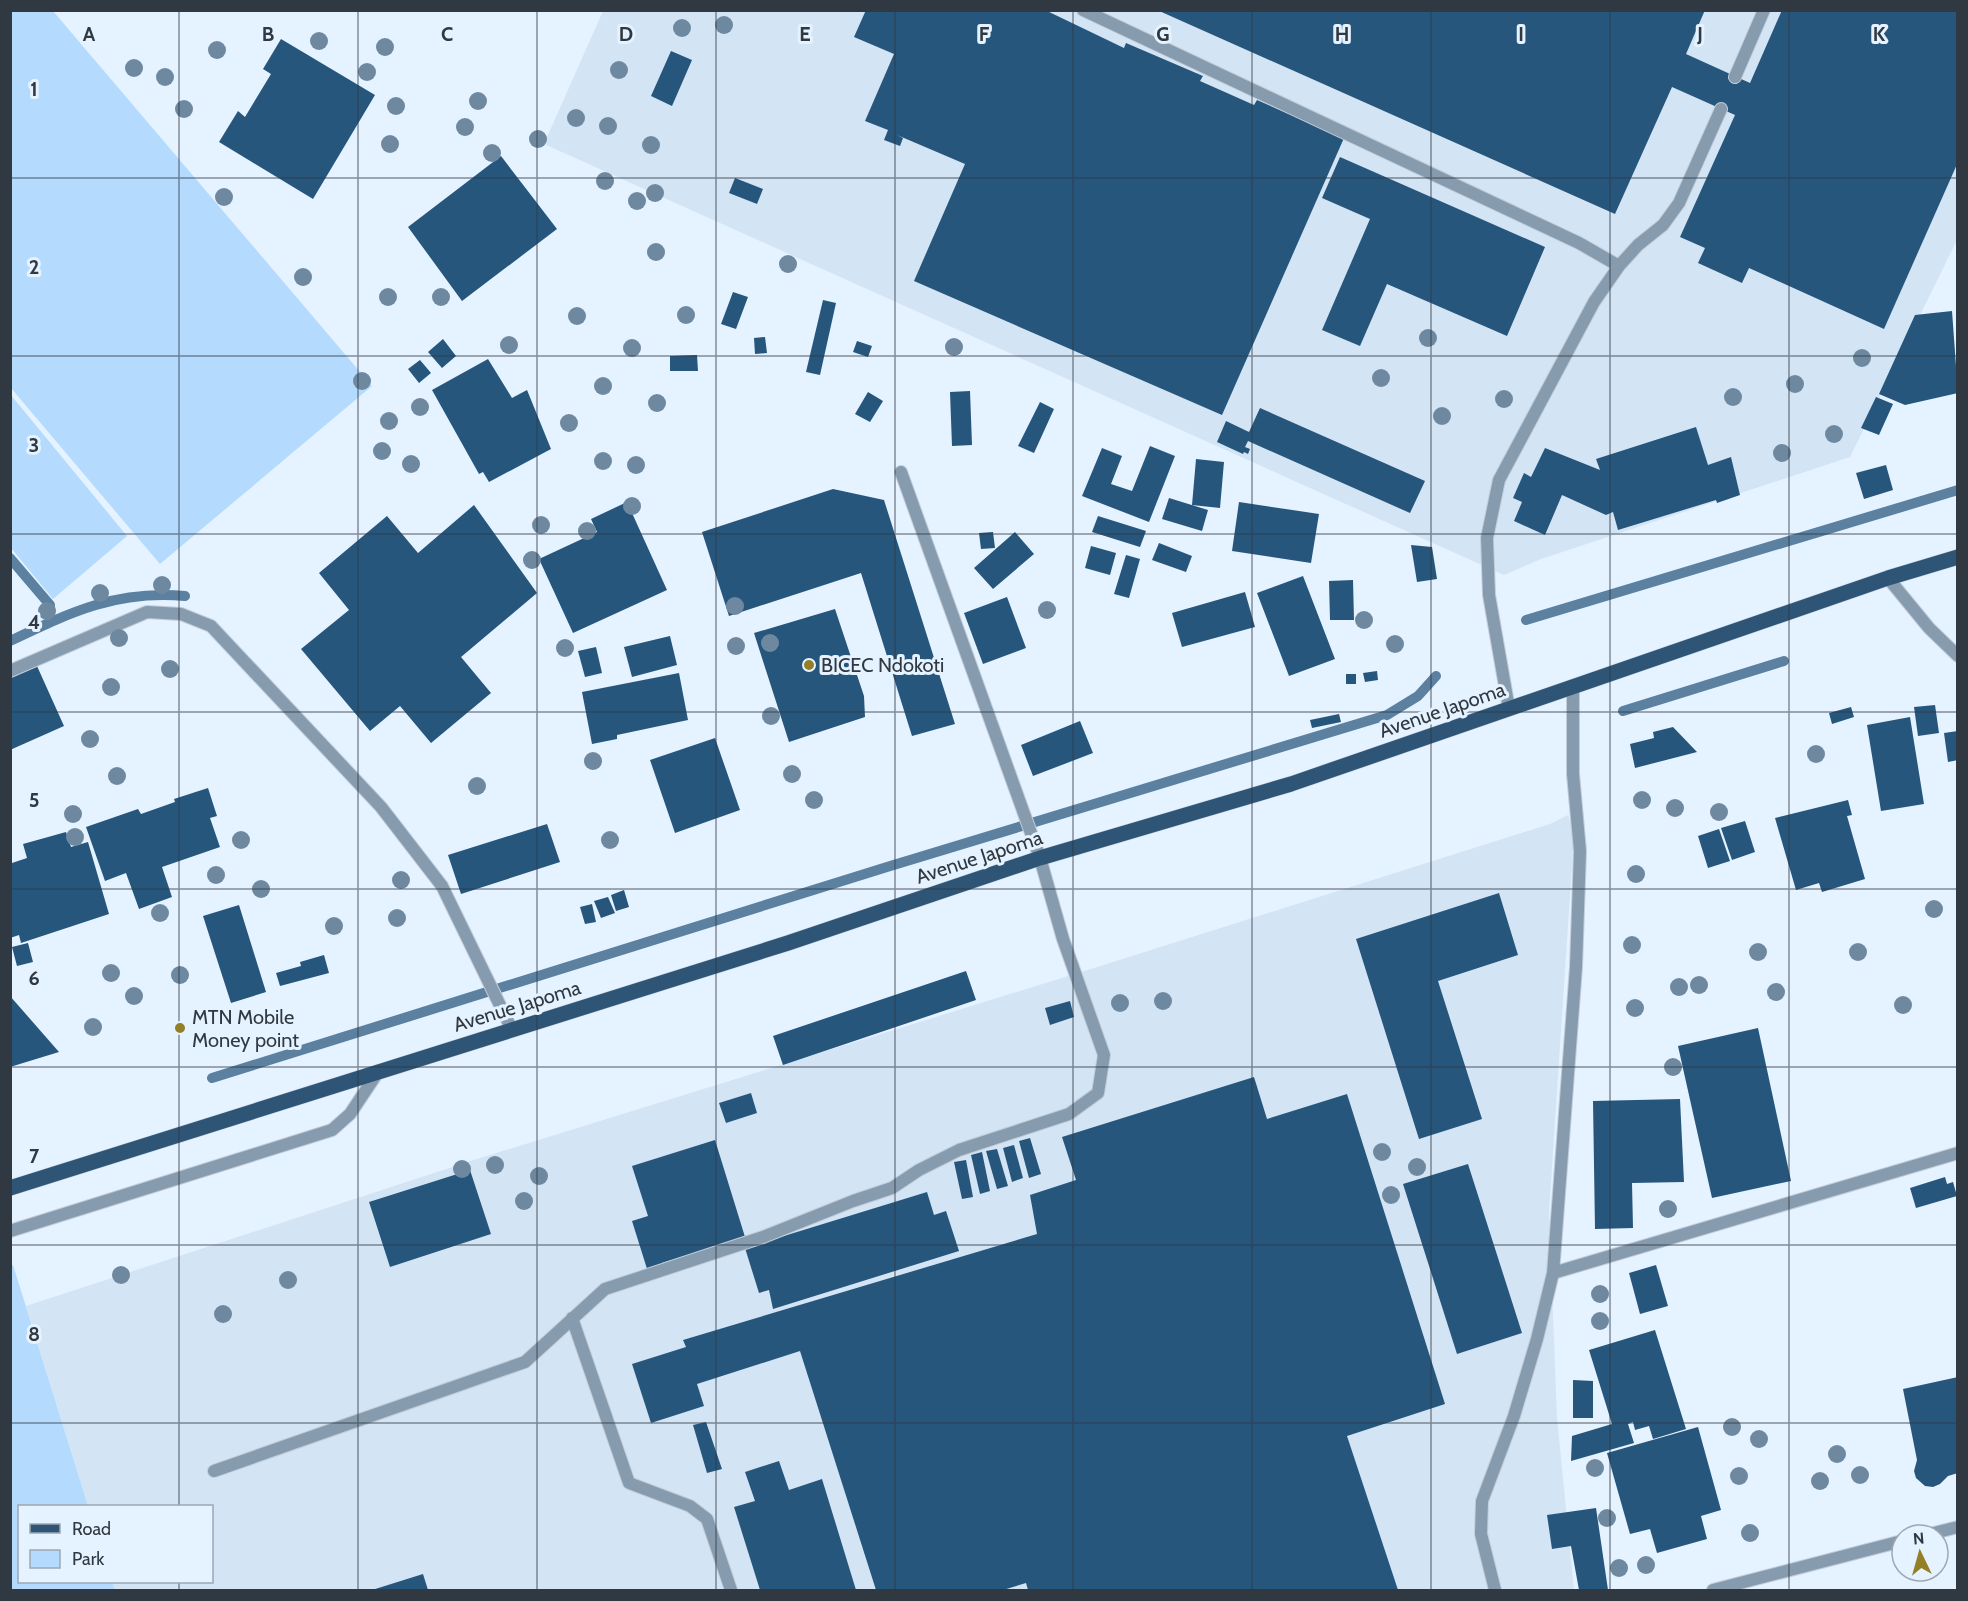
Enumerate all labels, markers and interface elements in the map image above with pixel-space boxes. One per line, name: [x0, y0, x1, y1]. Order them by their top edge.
text: A: [83, 22, 96, 46]
text: B: [262, 22, 274, 46]
text: C: [441, 22, 453, 46]
text: D: [619, 22, 633, 46]
text: E: [799, 22, 811, 46]
text: F: [979, 22, 990, 46]
text: G: [1156, 22, 1170, 46]
text: H: [1335, 22, 1349, 46]
text: I: [1518, 22, 1524, 46]
text: J: [1696, 22, 1703, 46]
text: K: [1873, 22, 1886, 46]
text: 1: [30, 77, 38, 101]
text: 2: [29, 255, 39, 279]
text: 3: [29, 433, 39, 457]
text: 4: [28, 610, 40, 634]
place label: BICEC Ndokoti: [821, 653, 944, 677]
marker: BICEC Ndokoti: [802, 658, 816, 672]
street label: Avenue Japoma: [1376, 677, 1509, 743]
text: 5: [29, 788, 39, 812]
street label: Avenue Japoma: [913, 825, 1046, 889]
text: 6: [28, 966, 40, 990]
street label: Avenue Japoma: [451, 975, 584, 1037]
place label: MTN Mobile Money point: [192, 1005, 299, 1052]
marker: MTN Mobile Money point: [173, 1021, 187, 1035]
text: 7: [29, 1144, 40, 1168]
text: 8: [28, 1322, 40, 1346]
legend: [18, 1505, 213, 1583]
text: Road: [72, 1518, 111, 1540]
north arrow: [1890, 1523, 1950, 1583]
text: N: [1912, 1529, 1925, 1549]
text: Park: [72, 1548, 105, 1570]

